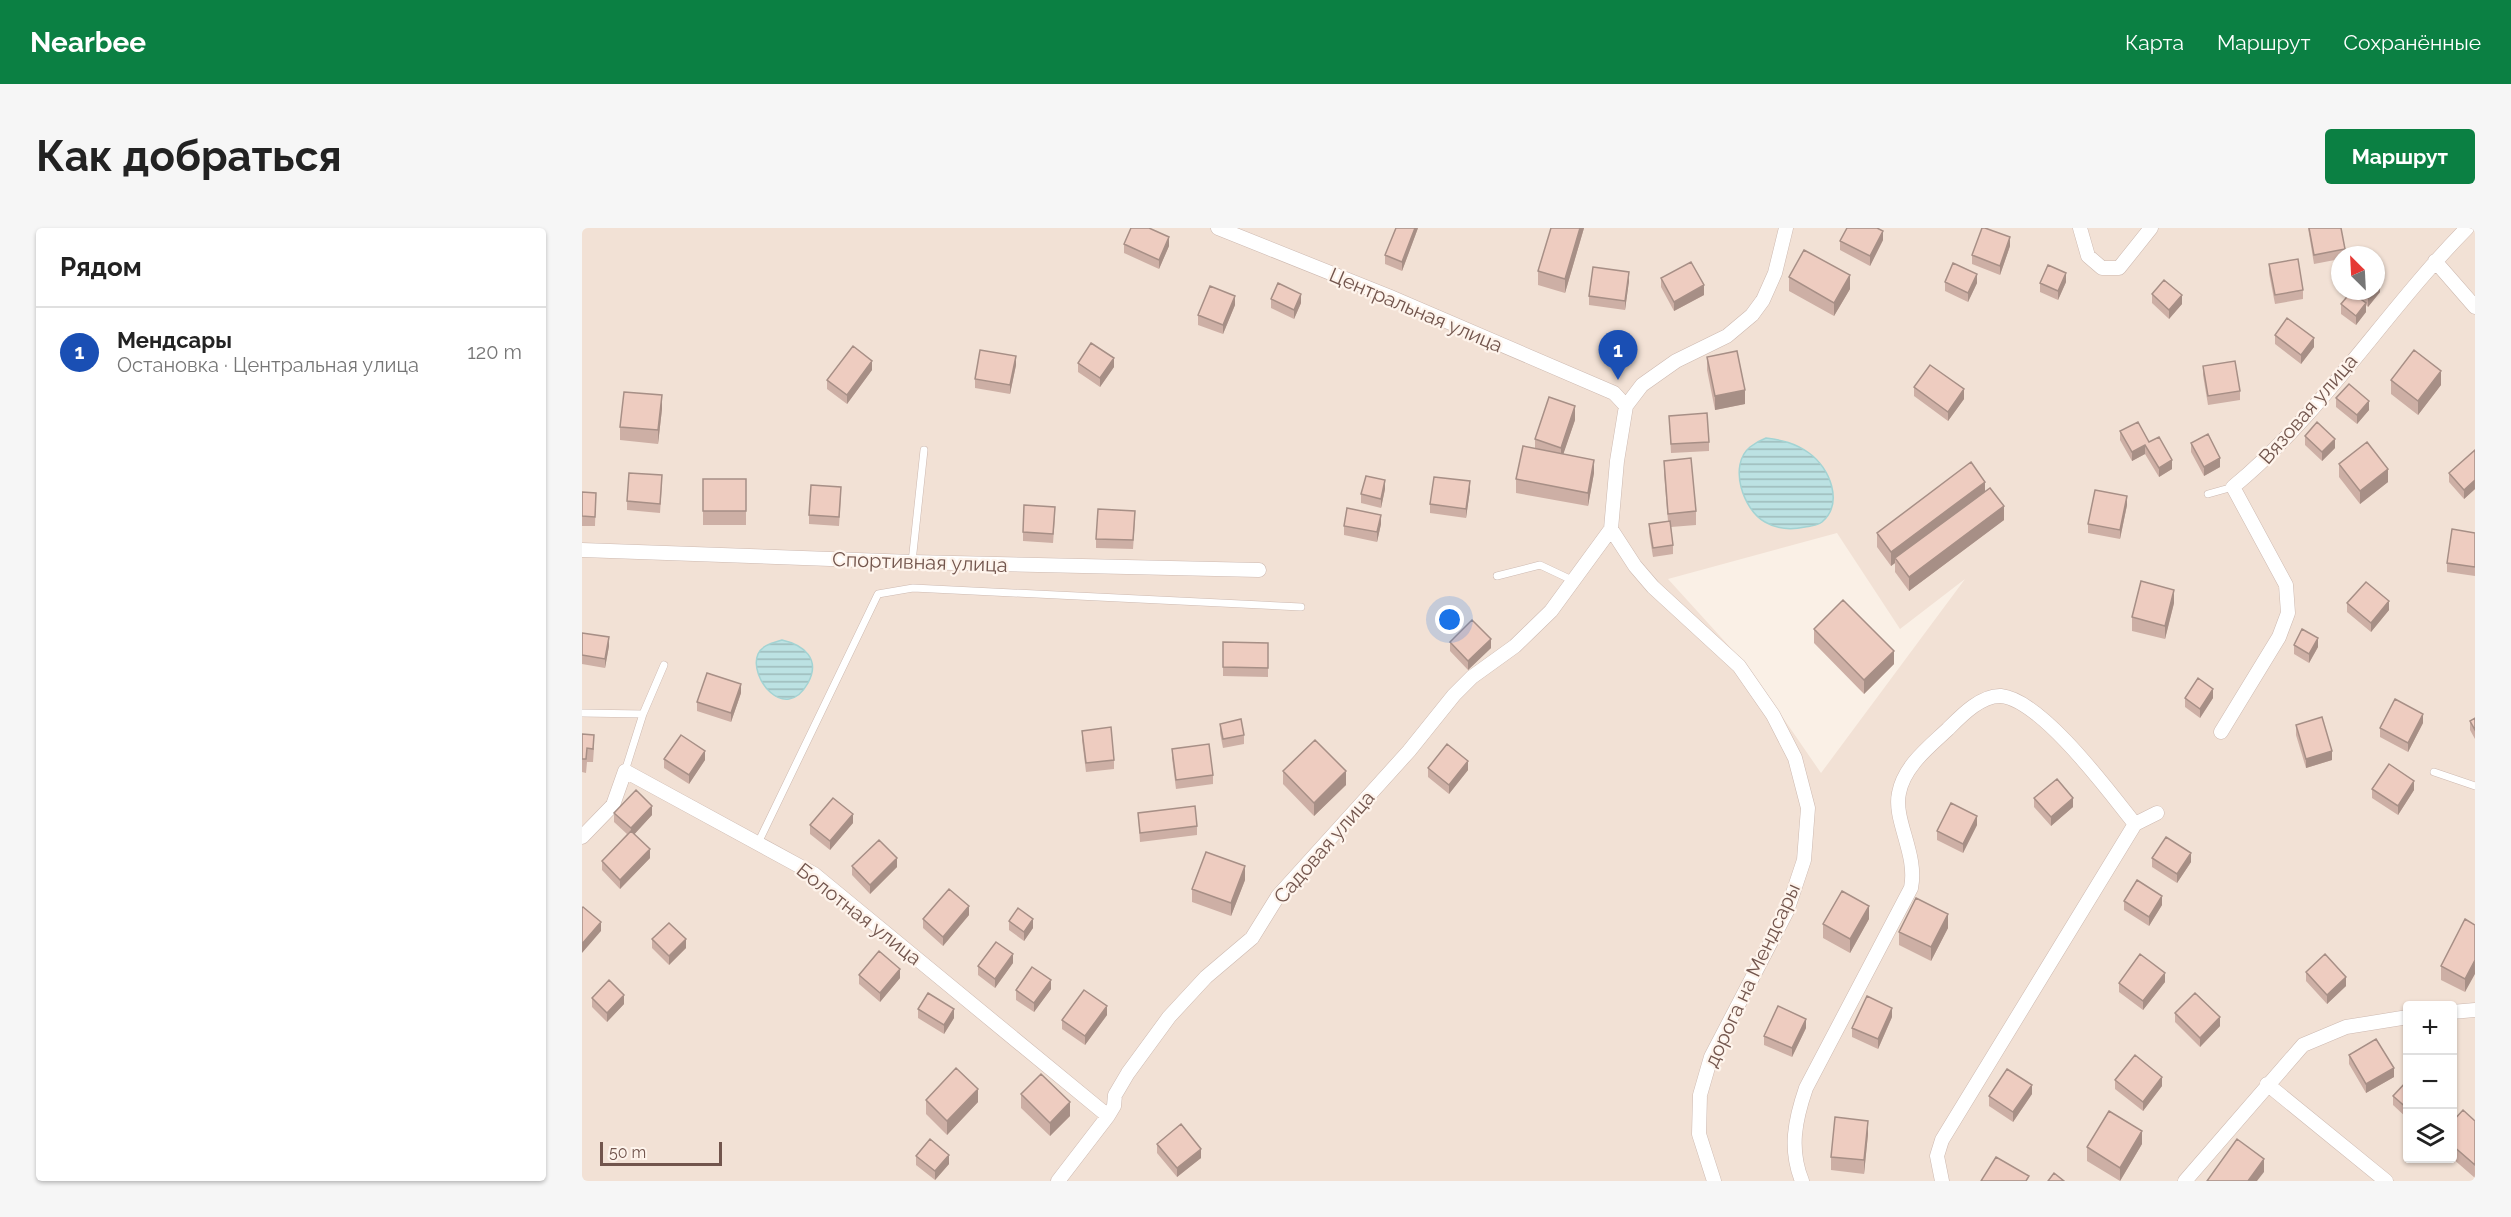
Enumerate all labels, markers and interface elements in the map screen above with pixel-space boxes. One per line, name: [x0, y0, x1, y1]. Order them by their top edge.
text: Nearbee: [30, 26, 146, 59]
text: Карта: [2125, 30, 2184, 55]
text: Маршрут: [2217, 30, 2310, 55]
text: Сохранённые: [2343, 30, 2481, 55]
button: Маршрут: [2325, 129, 2475, 184]
text: Как добраться: [36, 132, 342, 181]
north arrow: [2331, 246, 2385, 300]
text: Рядом: [60, 252, 142, 282]
street label: Центральная улица: [1326, 263, 1506, 357]
text: Мендсары: [117, 327, 232, 353]
pin: 1: [1598, 330, 1638, 380]
text: 1: [75, 340, 84, 364]
text: 120 m: [467, 340, 522, 364]
street label: Вязовая улица: [2254, 349, 2362, 469]
text: Остановка · Центральная улица: [117, 353, 419, 377]
street label: Спортивная улица: [832, 547, 1008, 577]
your location: [1435, 605, 1464, 634]
street label: Садовая улица: [1269, 786, 1379, 908]
street label: Болотная улица: [792, 858, 926, 970]
street label: дорога на Мендсары: [1699, 879, 1805, 1071]
map controls: [2403, 1001, 2457, 1163]
button: +: [2403, 1001, 2457, 1055]
button: −: [2403, 1055, 2457, 1109]
button: layers: [2403, 1109, 2457, 1163]
scale bar: [600, 1139, 722, 1166]
text: 50 m: [609, 1143, 646, 1162]

